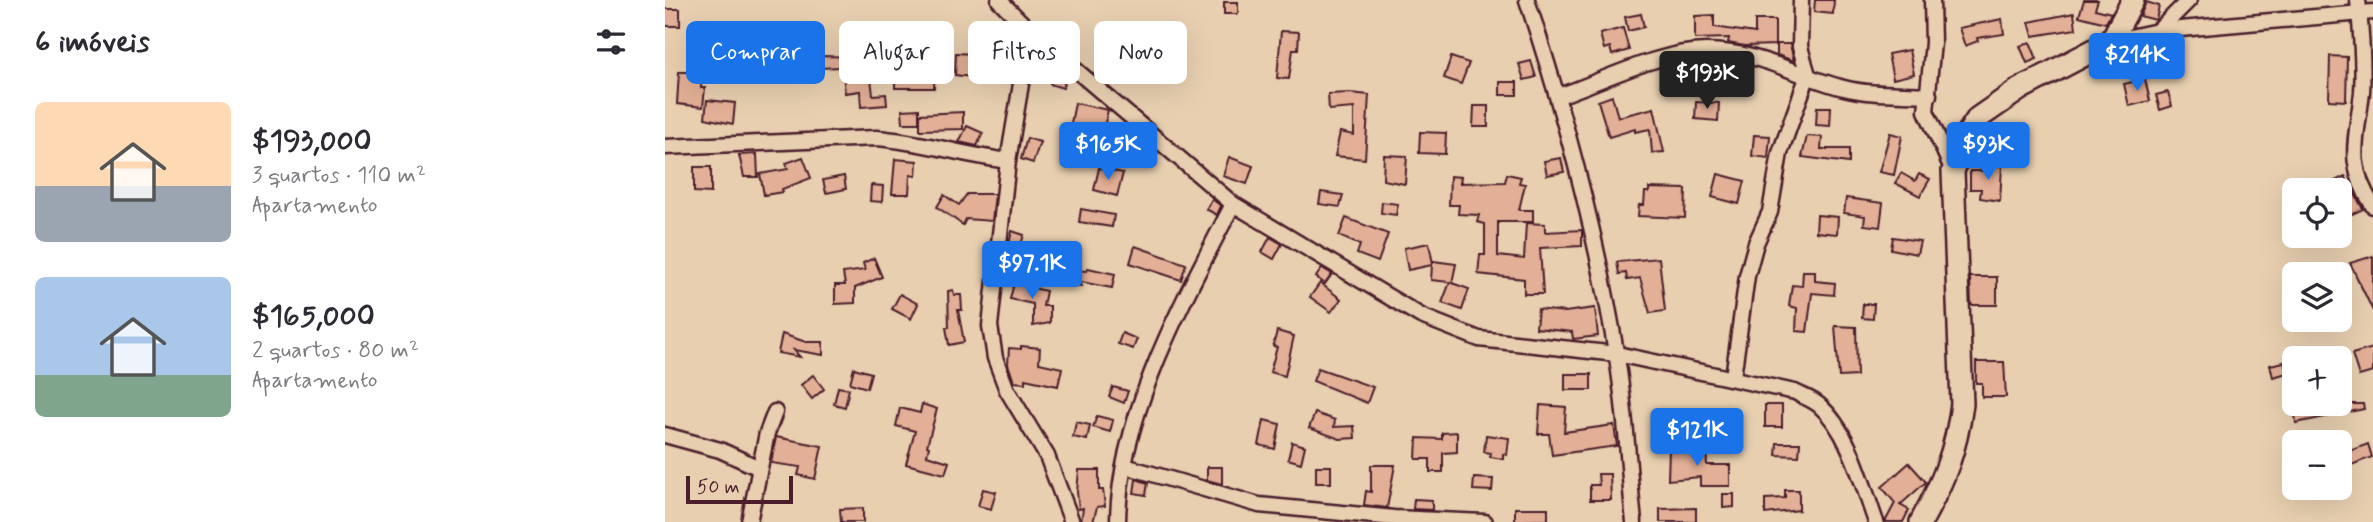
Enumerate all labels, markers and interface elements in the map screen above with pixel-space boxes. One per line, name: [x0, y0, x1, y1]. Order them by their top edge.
chip: Comprar: [686, 21, 825, 84]
chip: Alugar: [839, 21, 954, 84]
chip: Filtros: [968, 21, 1080, 84]
chip: Novo: [1094, 21, 1187, 84]
text: 6 imóveis: [35, 23, 150, 62]
icon: filters: [592, 23, 630, 61]
pin: $214K: [2088, 34, 2186, 93]
text: $214K: [2105, 41, 2169, 71]
pin: $193K: [1658, 52, 1756, 111]
text: $193K: [1675, 59, 1739, 89]
text: $193,000: [252, 122, 372, 161]
pin: $165K: [1059, 122, 1157, 182]
pin: $93K: [1947, 122, 2029, 182]
icon: home: [91, 130, 175, 214]
text: $165K: [1075, 130, 1141, 160]
text: $93K: [1963, 130, 2013, 160]
text: 3 quartos · 110 m²: [252, 161, 426, 191]
map controls: [2282, 178, 2352, 500]
button: locate: [2282, 178, 2352, 248]
text: Apartamento: [252, 191, 378, 221]
pin: $97.1K: [975, 242, 1089, 301]
text: $97.1K: [998, 249, 1066, 279]
button: layers: [2282, 262, 2352, 332]
text: $165,000: [252, 297, 375, 336]
icon: home: [91, 305, 175, 389]
text: 2 quartos · 80 m²: [252, 336, 419, 366]
button: +: [2282, 346, 2352, 416]
text: Apartamento: [252, 366, 378, 396]
pin: $121K: [1648, 408, 1746, 468]
text: $121K: [1666, 416, 1728, 446]
button: −: [2282, 430, 2352, 500]
scale bar: [686, 473, 793, 505]
text: 50 m: [697, 475, 740, 500]

